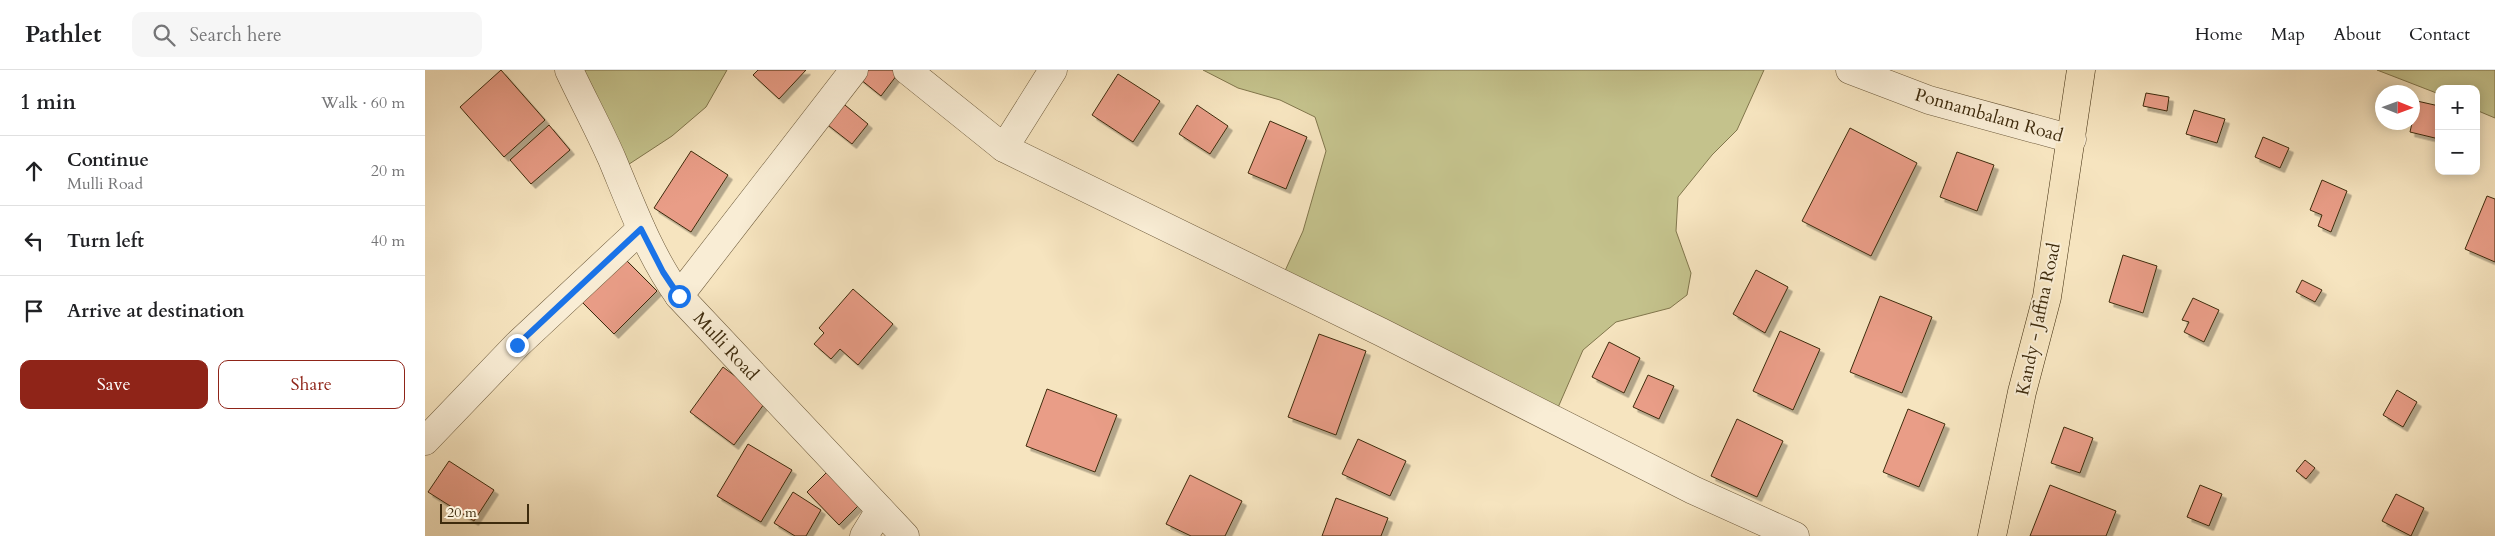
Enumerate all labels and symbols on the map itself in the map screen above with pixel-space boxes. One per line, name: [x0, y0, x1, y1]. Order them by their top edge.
street label: Ponnambalam Road: [1912, 82, 2066, 149]
north arrow: [2375, 85, 2420, 130]
street label: Kandy - Jaffna Road: [2010, 240, 2067, 398]
route start: [668, 285, 691, 308]
street label: Mulli Road: [687, 307, 764, 386]
route end: [506, 334, 529, 357]
scale bar: [440, 501, 529, 524]

